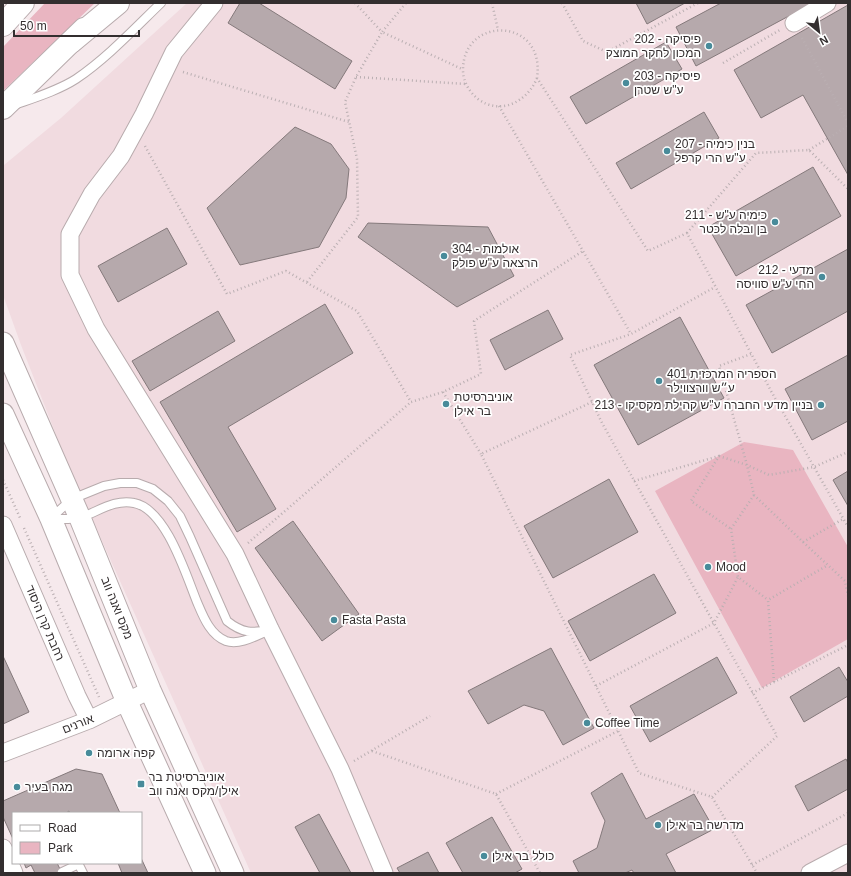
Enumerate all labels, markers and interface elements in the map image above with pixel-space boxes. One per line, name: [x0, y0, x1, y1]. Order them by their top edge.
scale bar: [14, 12, 139, 38]
north arrow: [799, 12, 839, 52]
text: 50 m: [20, 19, 47, 33]
place label: 202 - פיסיקה המכון לחקר המוצק: [606, 32, 701, 60]
text: N: [817, 34, 830, 48]
marker: 202 - פיסיקה המכון לחקר המוצק: [704, 41, 714, 51]
place label: 203 - פיסיקה ע"ש שטרן: [634, 69, 701, 97]
marker: 203 - פיסיקה ע"ש שטרן: [621, 78, 631, 88]
place label: 207 - בנין כימיה ע"ש הרי קרפל: [675, 137, 755, 165]
marker: 207 - בנין כימיה ע"ש הרי קרפל: [662, 146, 672, 156]
place label: 211 - כימיה ע"ש בן ובלה לכטר: [685, 208, 767, 236]
marker: 211 - כימיה ע"ש בן ובלה לכטר: [770, 217, 780, 227]
place label: 304 - אולמות הרצאה ע"ש פולק: [452, 242, 538, 270]
marker: 304 - אולמות הרצאה ע"ש פולק: [439, 251, 449, 261]
place label: 212 - מדעי החי ע"ש סוויסה: [736, 263, 814, 291]
marker: 212 - מדעי החי ע"ש סוויסה: [817, 272, 827, 282]
place label: 401 הספריה המרכזית ע״ש וורצווילר: [667, 367, 777, 395]
marker: 401 הספריה המרכזית ע״ש וורצווילר: [654, 376, 664, 386]
place label: אוניברסיטת בר אילן: [454, 390, 513, 418]
place label: 213 - בניין מדעי החברה ע"ש קהילת מקסיקו: [595, 398, 813, 412]
marker: אוניברסיטת בר אילן: [441, 399, 451, 409]
marker: 213 - בניין מדעי החברה ע"ש קהילת מקסיקו: [816, 400, 826, 410]
place label: Mood: [716, 560, 746, 574]
marker: Mood: [703, 562, 713, 572]
street label: מקס ואנה ווב: [98, 575, 136, 641]
street label: רחבת קרן היסוד: [23, 583, 67, 663]
place label: Fasta Pasta: [342, 613, 406, 627]
marker: Fasta Pasta: [329, 615, 339, 625]
street label: אורנים: [60, 711, 96, 737]
place label: Coffee Time: [595, 716, 660, 730]
marker: Coffee Time: [582, 718, 592, 728]
place label: קפה ארומה: [97, 746, 155, 760]
marker: קפה ארומה: [84, 748, 94, 758]
place label: אוניברסיטת בר אילן/מקס ואנה ווב: [149, 770, 239, 798]
marker: אוניברסיטת בר אילן/מקס ואנה ווב: [136, 779, 146, 789]
place label: מגה בעיר: [25, 780, 73, 794]
marker: מגה בעיר: [12, 782, 22, 792]
legend: [12, 812, 142, 864]
place label: מדרשה בר אילן: [666, 818, 744, 832]
marker: מדרשה בר אילן: [653, 820, 663, 830]
text: Road: [48, 821, 77, 835]
text: Park: [48, 841, 74, 855]
place label: כולל בר אילן: [492, 849, 554, 863]
marker: כולל בר אילן: [479, 851, 489, 861]

